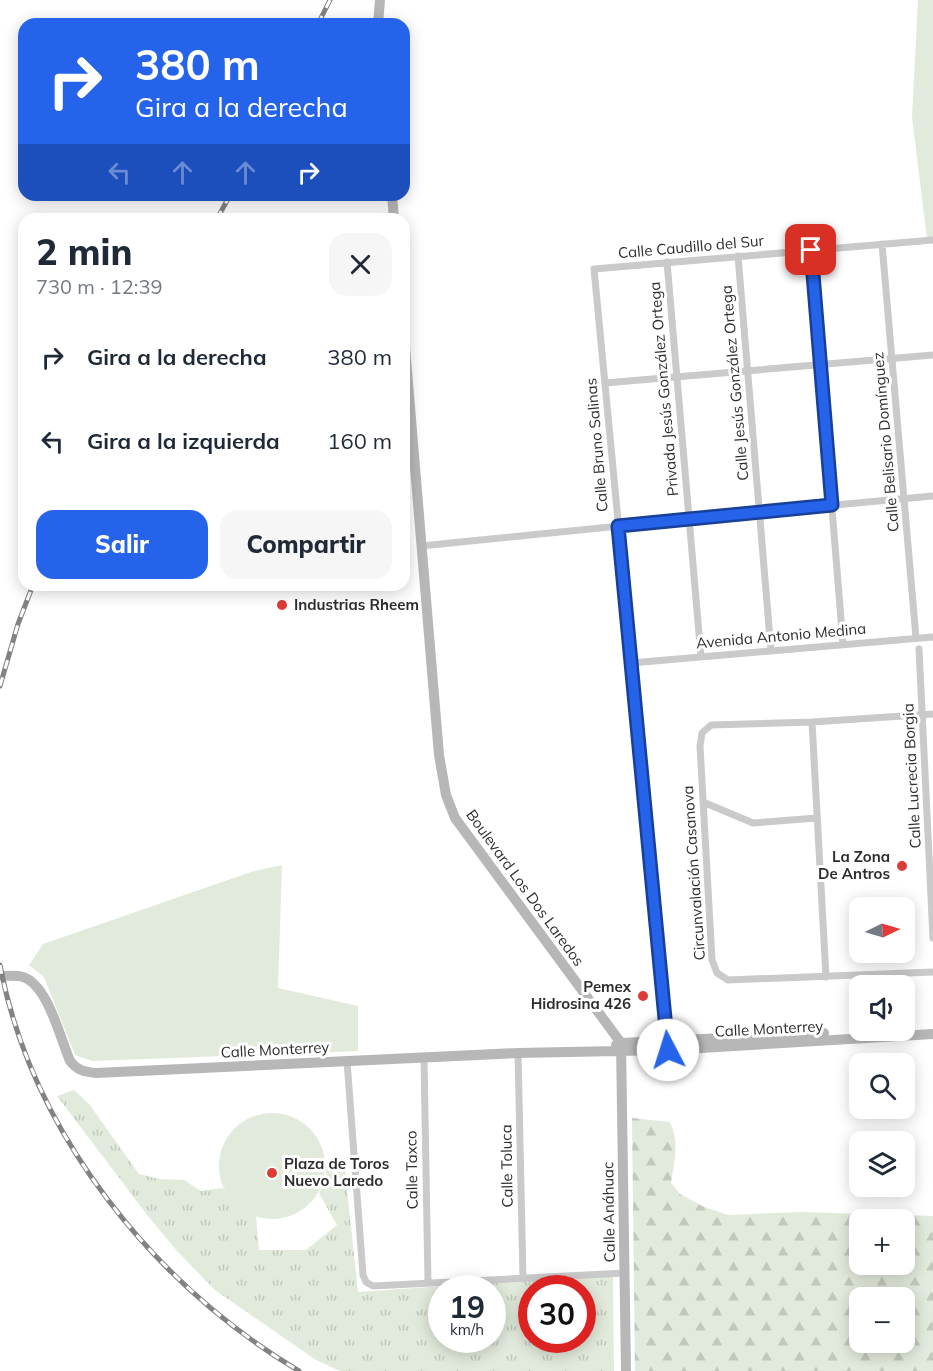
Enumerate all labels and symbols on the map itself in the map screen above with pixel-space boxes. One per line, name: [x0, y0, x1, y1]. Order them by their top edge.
pin: [785, 224, 836, 275]
street label: Calle Caudillo del Sur: [617, 231, 765, 262]
street label: Privada Jesús González Ortega: [645, 281, 682, 497]
street label: Calle Jesús González Ortega: [716, 285, 753, 482]
street label: Calle Belisario Domínguez: [868, 351, 903, 533]
street label: Calle Bruno Salinas: [581, 377, 612, 513]
place label: Industrias Rheem: [294, 595, 419, 614]
marker: Industrias Rheem: [275, 598, 289, 612]
street label: Avenida Antonio Medina: [695, 619, 867, 652]
street label: Calle Lucrecia Borgia: [898, 703, 925, 849]
street label: Circunvalación Casanova: [678, 785, 709, 961]
street label: Boulevard Los Dos Laredos: [462, 806, 589, 970]
place label: La Zona De Antros: [818, 847, 890, 883]
marker: La Zona De Antros: [895, 859, 909, 873]
north arrow: [849, 897, 915, 963]
place label: Pemex Hidrosina 426: [531, 977, 632, 1013]
marker: Pemex Hidrosina 426: [636, 989, 650, 1003]
street label: Calle Monterrey: [714, 1016, 824, 1041]
position arrow: [636, 1018, 700, 1082]
street label: Calle Monterrey: [220, 1037, 330, 1062]
street label: Calle Toluca: [496, 1124, 517, 1208]
street label: Calle Taxco: [401, 1130, 422, 1210]
place label: Plaza de Toros Nuevo Laredo: [284, 1154, 389, 1190]
street label: Calle Anáhuac: [598, 1161, 619, 1263]
marker: Plaza de Toros Nuevo Laredo: [265, 1166, 279, 1180]
speed limit sign: 30: [518, 1275, 596, 1353]

